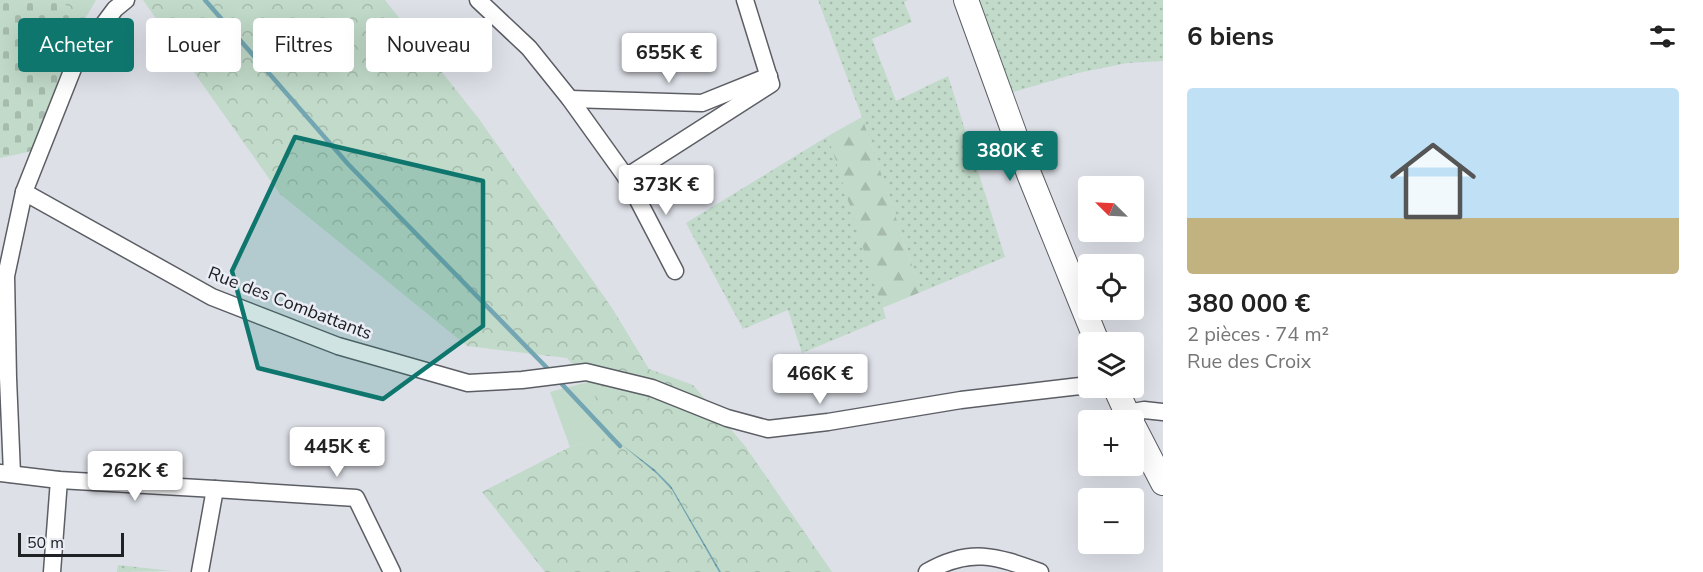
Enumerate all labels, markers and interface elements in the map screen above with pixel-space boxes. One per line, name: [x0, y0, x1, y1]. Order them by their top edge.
chip: Acheter: [18, 18, 134, 72]
chip: Louer: [146, 18, 241, 72]
chip: Filtres: [253, 18, 354, 72]
chip: Nouveau: [366, 18, 492, 72]
text: 6 biens: [1187, 19, 1274, 54]
icon: filters: [1646, 20, 1679, 53]
pin: 655K €: [620, 33, 718, 84]
text: 655K €: [636, 39, 702, 66]
icon: home: [1379, 127, 1487, 235]
pin: 380K €: [961, 131, 1059, 182]
text: 380K €: [977, 137, 1043, 164]
pin: 373K €: [617, 165, 715, 216]
text: 373K €: [633, 171, 699, 198]
north arrow: [1078, 176, 1144, 242]
map controls: [1078, 176, 1144, 554]
button: locate: [1078, 254, 1144, 320]
street label: Rue des Combattants: [205, 261, 375, 345]
text: 380 000 €: [1187, 286, 1310, 321]
text: 2 pièces · 74 m²: [1187, 321, 1329, 348]
button: layers: [1078, 332, 1144, 398]
text: Rue des Croix: [1187, 348, 1311, 375]
pin: 466K €: [771, 354, 869, 405]
text: 466K €: [787, 360, 853, 387]
button: +: [1078, 410, 1144, 476]
pin: 445K €: [288, 427, 386, 478]
text: 445K €: [304, 433, 370, 460]
pin: 262K €: [86, 451, 184, 502]
text: 262K €: [102, 457, 168, 484]
button: −: [1078, 488, 1144, 554]
scale bar: [18, 530, 124, 558]
text: 50 m: [27, 532, 64, 554]

